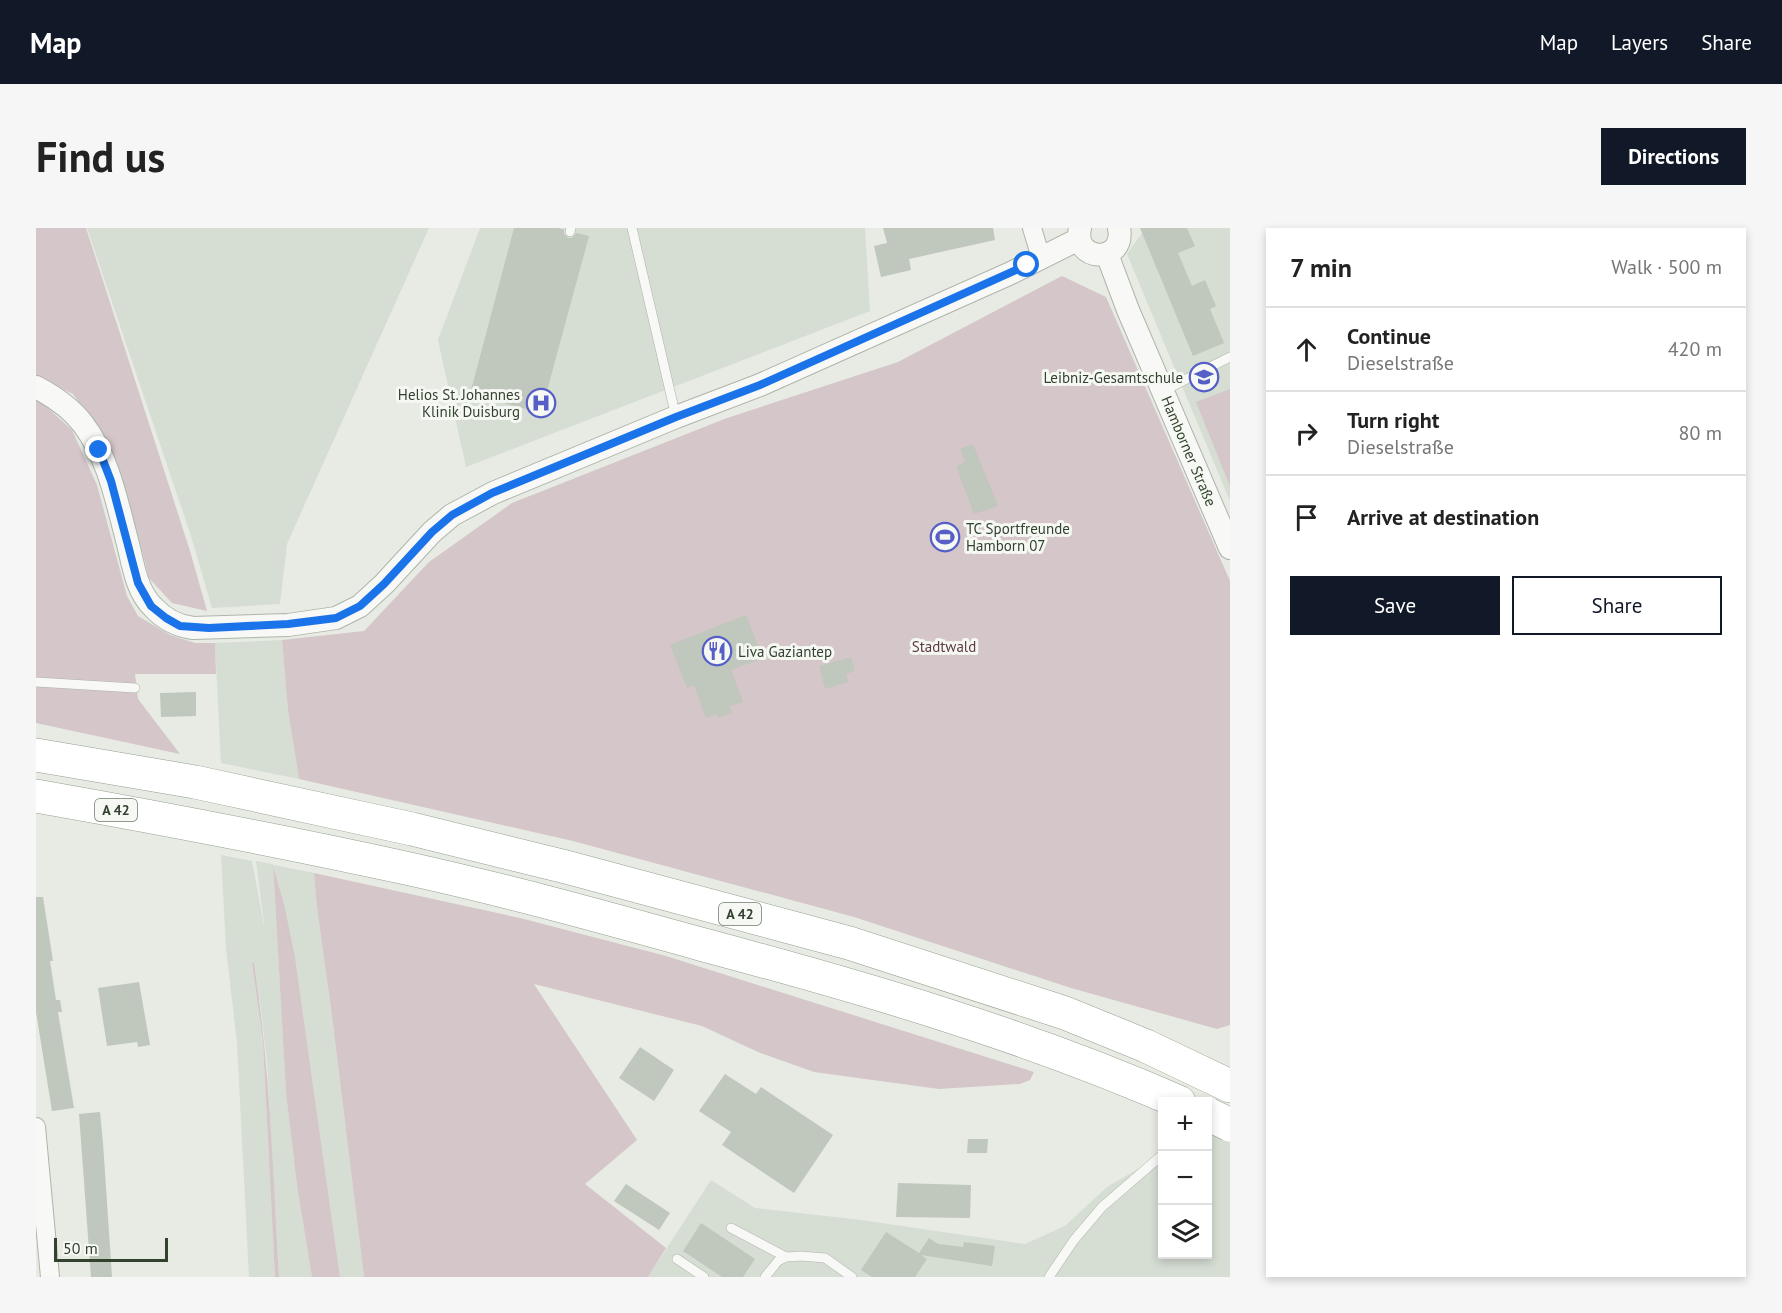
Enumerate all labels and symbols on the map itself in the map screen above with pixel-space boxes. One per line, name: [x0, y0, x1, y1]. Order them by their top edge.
route start: [1013, 251, 1039, 277]
school or university icon: Leibniz-Gesamtschule: [1188, 361, 1220, 393]
place label: Leibniz-Gesamtschule: [1043, 368, 1183, 387]
place label: Helios St. Johannes Klinik Duisburg: [398, 385, 520, 421]
hospital icon: Helios St. Johannes Klinik Duisburg: [525, 387, 557, 419]
street label: Hamborner Straße: [1157, 393, 1221, 509]
route end: [85, 436, 111, 462]
place label: TC Sportfreunde Hamborn 07: [966, 519, 1070, 555]
sports icon: TC Sportfreunde Hamborn 07: [929, 521, 961, 553]
restaurant icon: Liva Gaziantep: [701, 635, 733, 667]
park label: Stadtwald: [912, 637, 976, 656]
place label: Liva Gaziantep: [738, 642, 832, 661]
road number: A 42: [95, 799, 137, 821]
road number: A 42: [719, 903, 761, 925]
scale bar: [54, 1235, 168, 1262]

